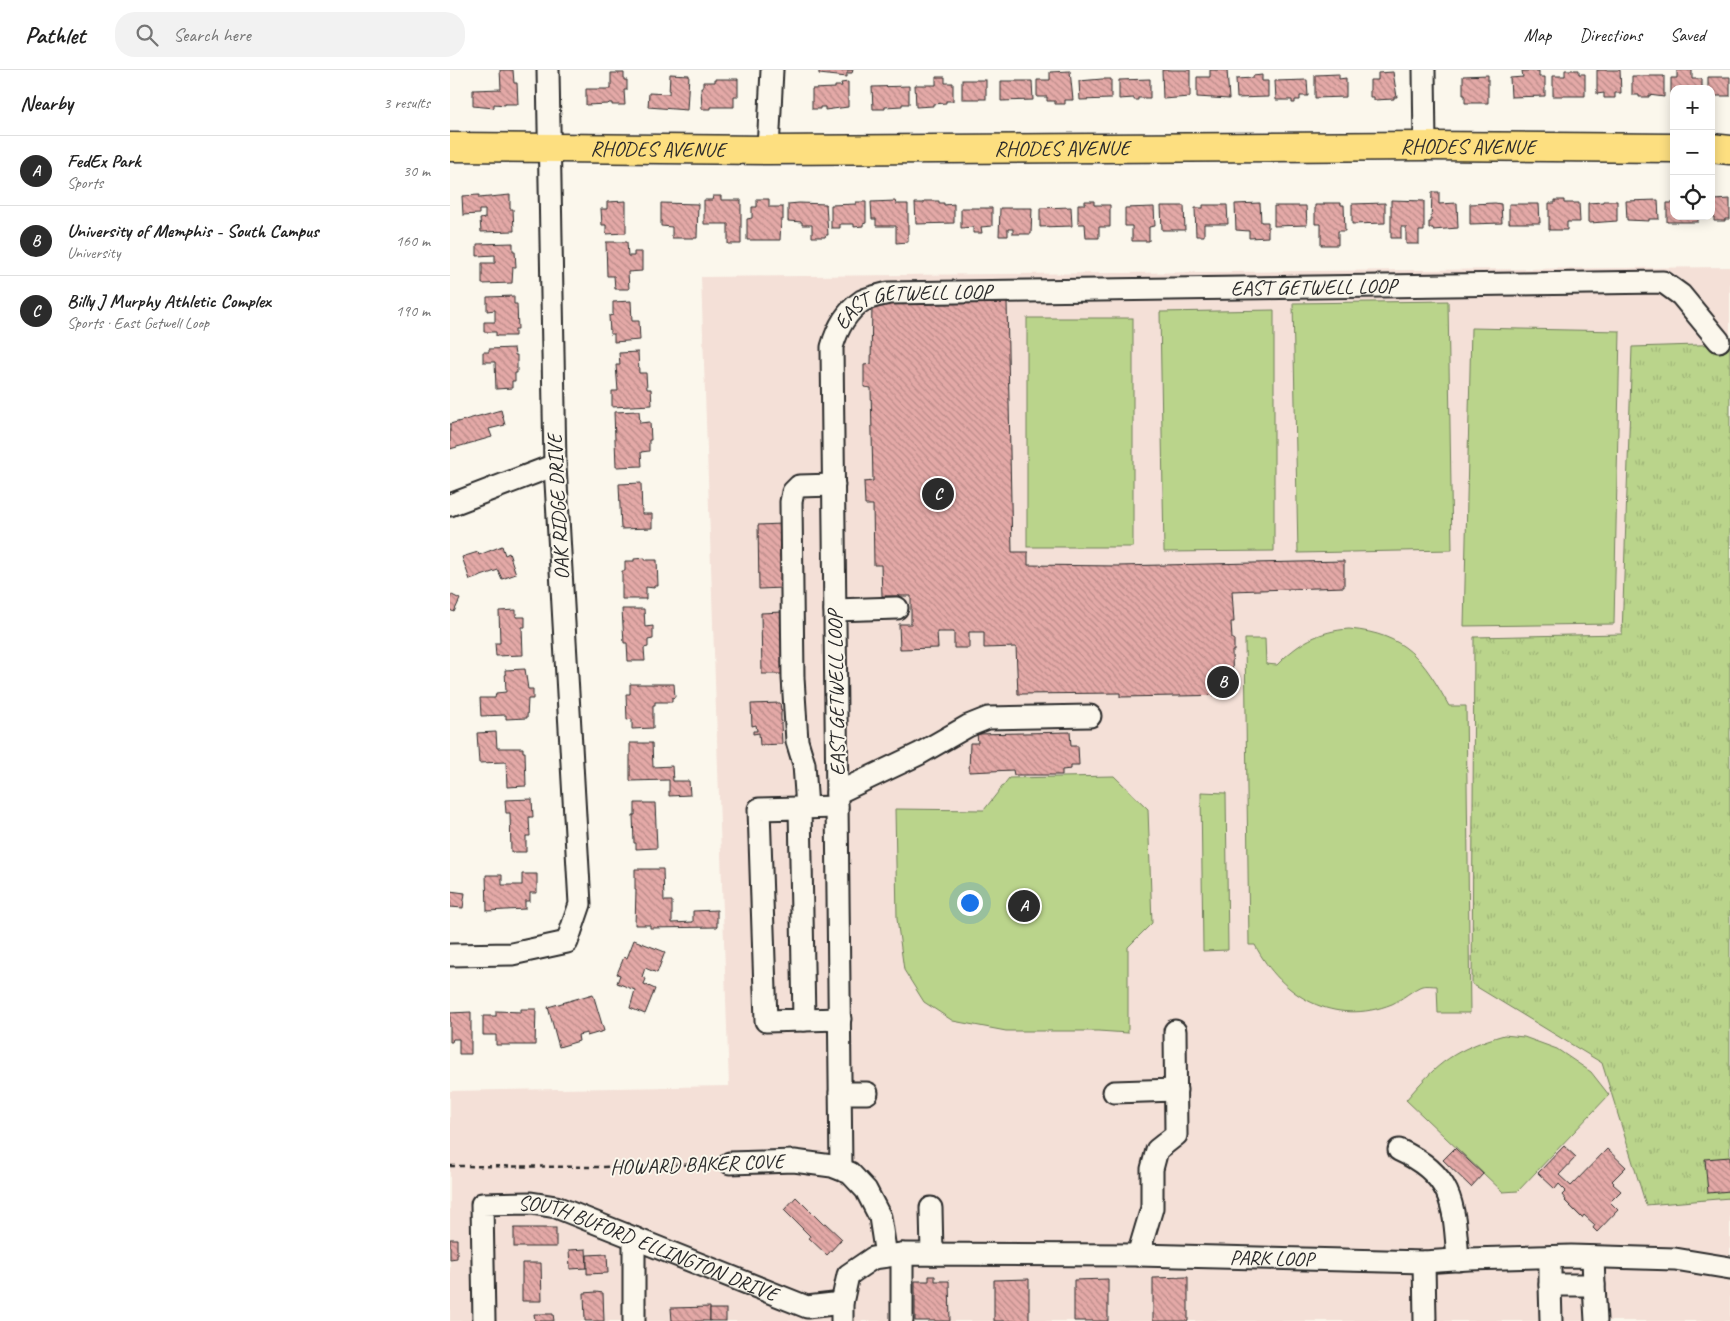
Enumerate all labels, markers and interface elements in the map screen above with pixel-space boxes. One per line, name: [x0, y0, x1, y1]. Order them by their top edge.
search box: [115, 12, 465, 57]
text: Pathlet: [25, 20, 85, 50]
icon: search: [133, 21, 161, 49]
text: Search here: [173, 23, 251, 47]
text: Map: [1524, 24, 1551, 46]
text: Directions: [1579, 24, 1642, 46]
text: Saved: [1670, 24, 1705, 46]
map controls: [1670, 85, 1715, 220]
button: +: [1670, 85, 1715, 130]
text: Nearby: [20, 90, 73, 116]
text: 3 results: [383, 93, 430, 113]
button: −: [1670, 130, 1715, 175]
street label: RHODES AVENUE: [1400, 133, 1538, 160]
street label: RHODES AVENUE: [590, 135, 728, 163]
street label: RHODES AVENUE: [994, 135, 1132, 162]
text: FedEx Park: [67, 149, 140, 173]
text: A: [32, 161, 40, 181]
text: 30 m: [403, 161, 430, 181]
text: Sports: [67, 173, 103, 193]
button: locate: [1670, 175, 1715, 220]
text: University of Memphis - South Campus: [67, 219, 318, 243]
text: B: [32, 231, 40, 251]
text: 160 m: [396, 231, 430, 251]
text: University: [67, 243, 120, 263]
street label: EAST GETWELL LOOP: [1231, 273, 1400, 301]
street label: EAST GETWELL LOOP: [828, 278, 995, 334]
text: Billy J Murphy Athletic Complex: [67, 289, 271, 313]
text: C: [32, 301, 40, 321]
text: 190 m: [396, 301, 430, 321]
text: Sports · East Getwell Loop: [67, 313, 209, 333]
street label: OAK RIDGE DRIVE: [541, 431, 575, 581]
pin: C: [922, 475, 954, 513]
street label: EAST GETWELL LOOP: [822, 607, 850, 776]
pin: B: [1207, 663, 1239, 701]
pin: A: [1008, 887, 1040, 925]
your location: [957, 890, 983, 916]
street label: HOWARD BAKER COVE: [610, 1148, 787, 1180]
street label: SOUTH BUFORD ELLINGTON DRIVE: [518, 1190, 784, 1308]
street label: PARK LOOP: [1229, 1244, 1317, 1272]

